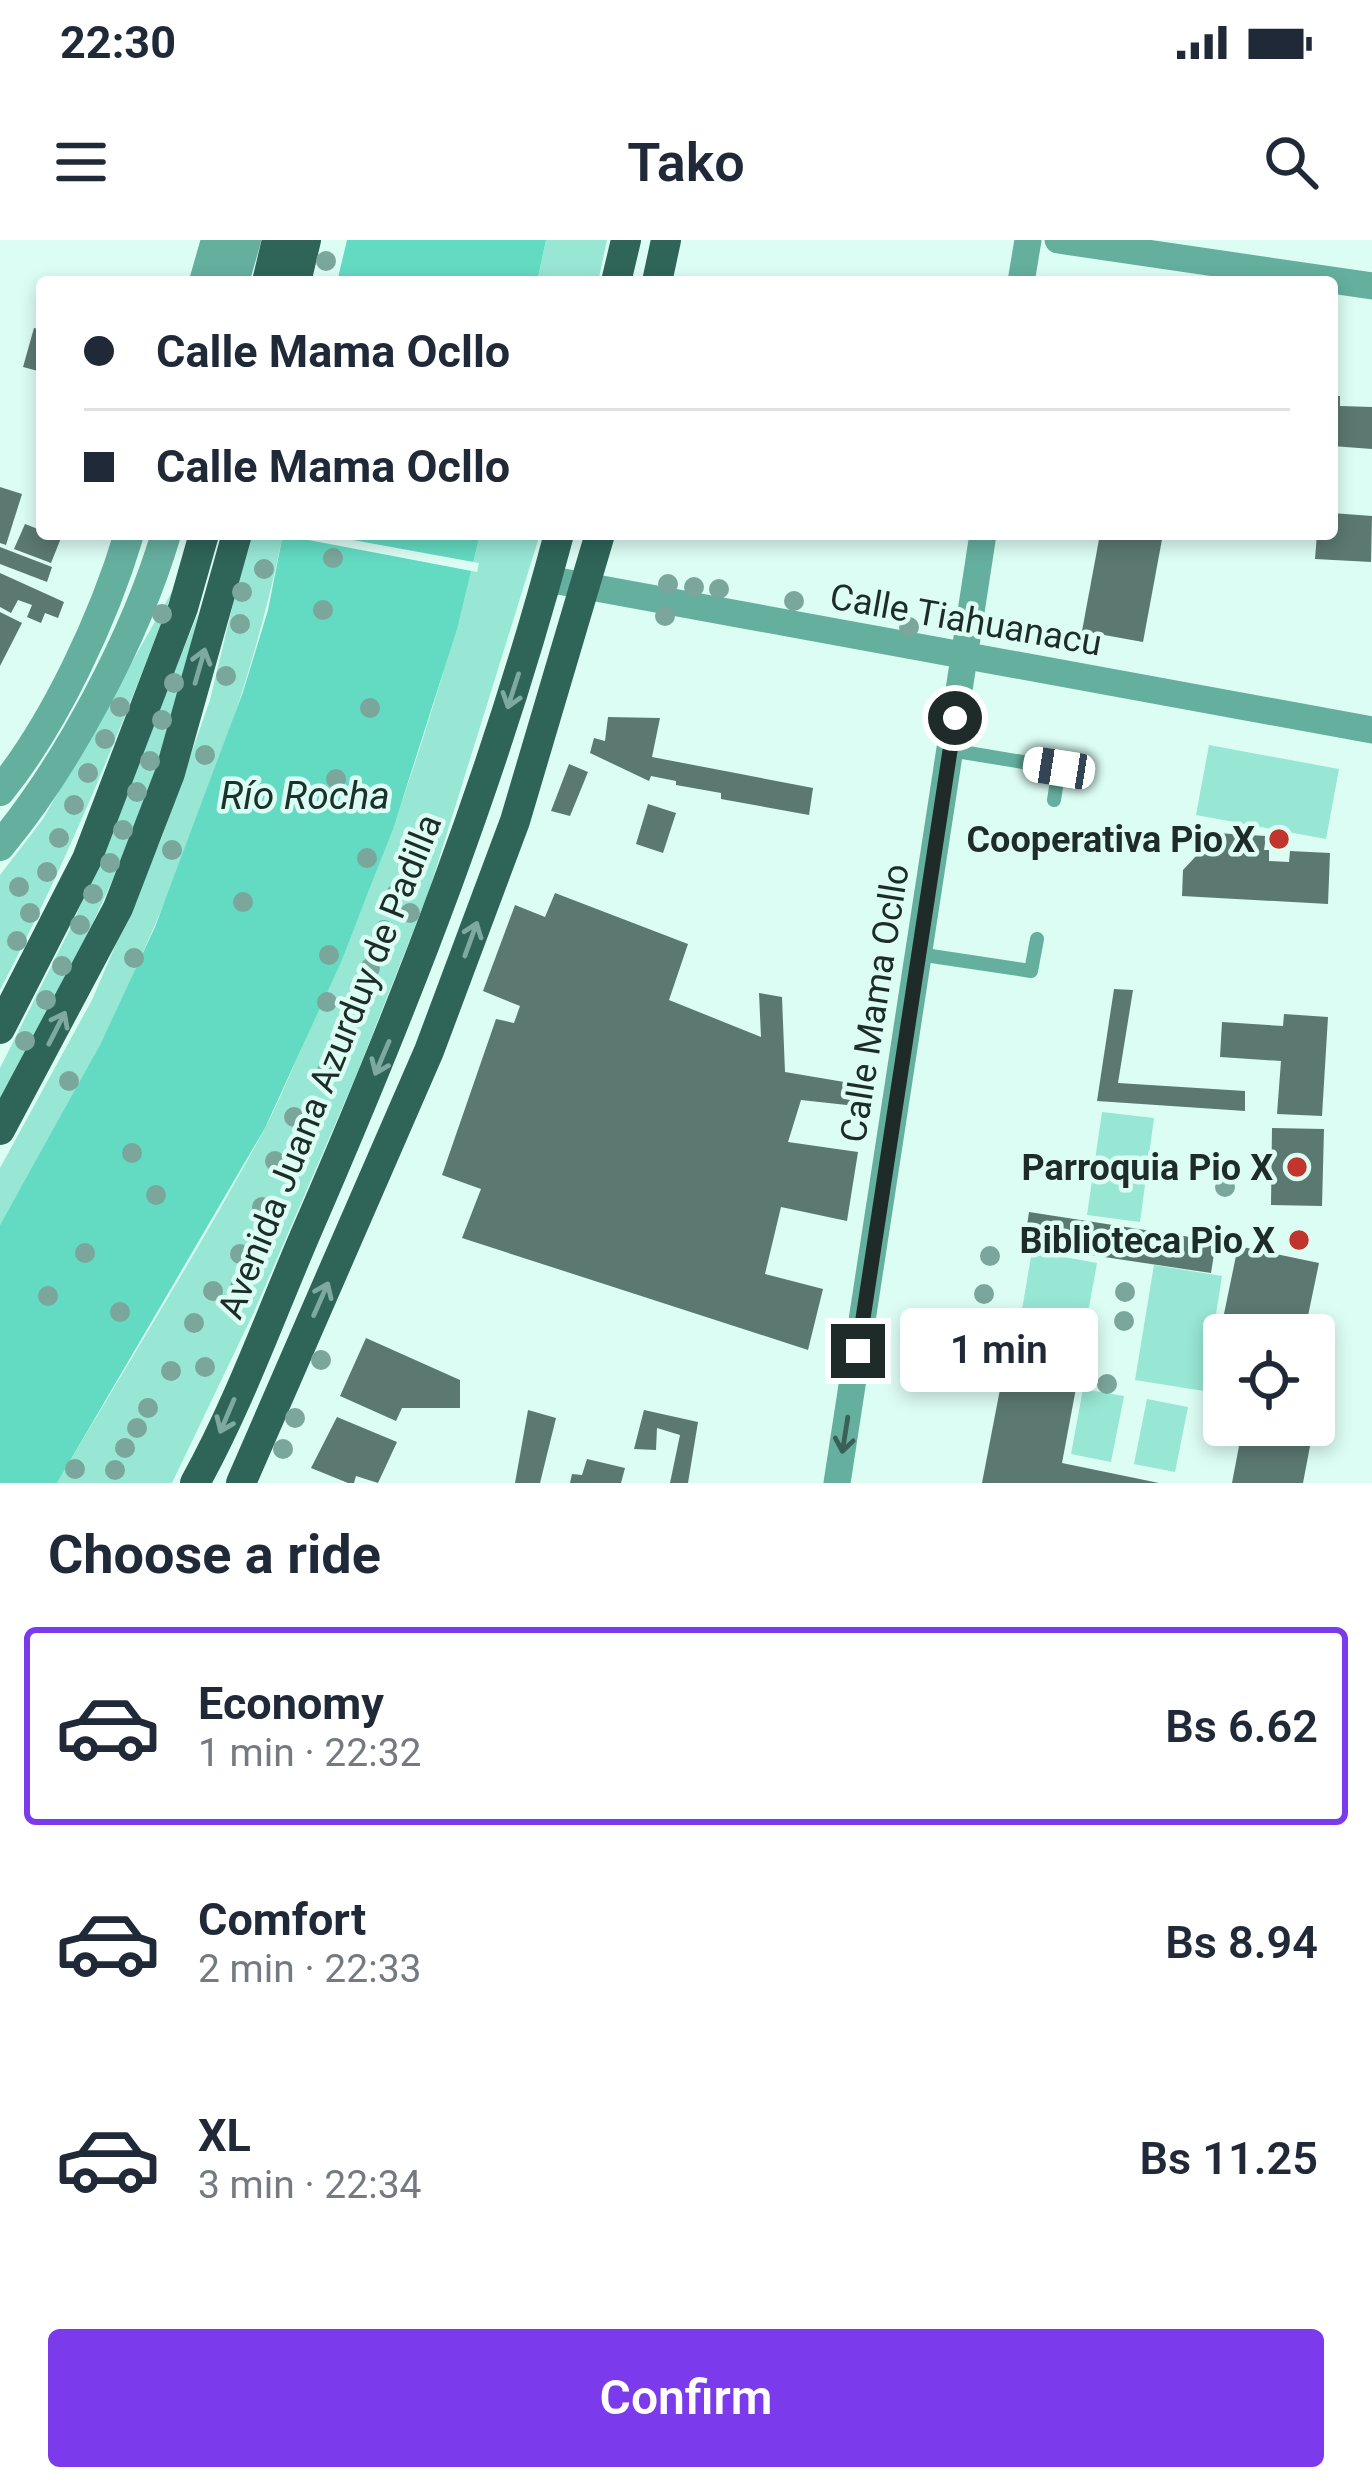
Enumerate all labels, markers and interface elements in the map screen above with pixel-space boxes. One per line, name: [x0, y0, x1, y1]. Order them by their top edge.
text: 22:30: [60, 16, 176, 69]
icon: menu: [48, 129, 114, 195]
icon: search: [1258, 129, 1324, 195]
text: Tako: [627, 131, 745, 194]
text: Calle Mama Ocllo: [156, 325, 510, 378]
text: Calle Mama Ocllo: [156, 440, 510, 493]
street label: Calle Tiahuanacu: [827, 575, 1105, 665]
one-way arrow: [191, 648, 213, 686]
one-way arrow: [501, 671, 523, 709]
route start: [928, 691, 982, 745]
car: [1021, 745, 1097, 791]
water label: Río Rocha: [220, 773, 390, 819]
street label: Avenida Juana Azurduy de Padilla: [209, 808, 451, 1325]
place label: Cooperativa Pio X: [967, 819, 1255, 861]
marker: Cooperativa Pio X: [1266, 826, 1292, 852]
street label: Calle Mama Ocllo: [832, 861, 918, 1145]
one-way arrow: [462, 921, 484, 958]
one-way arrow: [46, 1010, 69, 1046]
one-way arrow: [370, 1039, 391, 1076]
place label: Parroquia Pio X: [1022, 1147, 1273, 1189]
marker: Parroquia Pio X: [1284, 1154, 1310, 1180]
place label: Biblioteca Pio X: [1019, 1220, 1275, 1262]
marker: Biblioteca Pio X: [1286, 1227, 1312, 1253]
one-way arrow: [312, 1281, 334, 1317]
callout: 1 min: [900, 1309, 1098, 1393]
map controls: [1203, 1314, 1335, 1446]
button: locate: [1203, 1314, 1335, 1446]
route end: [831, 1324, 885, 1378]
text: 1 min: [950, 1327, 1048, 1373]
one-way arrow: [214, 1397, 236, 1433]
one-way arrow: [833, 1415, 856, 1454]
text: Choose a ride: [48, 1523, 381, 1586]
icon: car: [54, 1672, 162, 1780]
text: Economy: [198, 1677, 384, 1730]
text: Bs 6.62: [1165, 1700, 1318, 1753]
text: 1 min · 22:32: [198, 1730, 421, 1776]
icon: car: [54, 1888, 162, 1996]
text: Comfort: [198, 1893, 366, 1946]
text: Bs 8.94: [1165, 1916, 1318, 1969]
text: 2 min · 22:33: [198, 1946, 421, 1992]
icon: car: [54, 2104, 162, 2212]
text: XL: [198, 2109, 251, 2162]
text: Bs 11.25: [1139, 2132, 1318, 2185]
text: 3 min · 22:34: [198, 2162, 421, 2208]
button: Confirm: [48, 2329, 1324, 2467]

